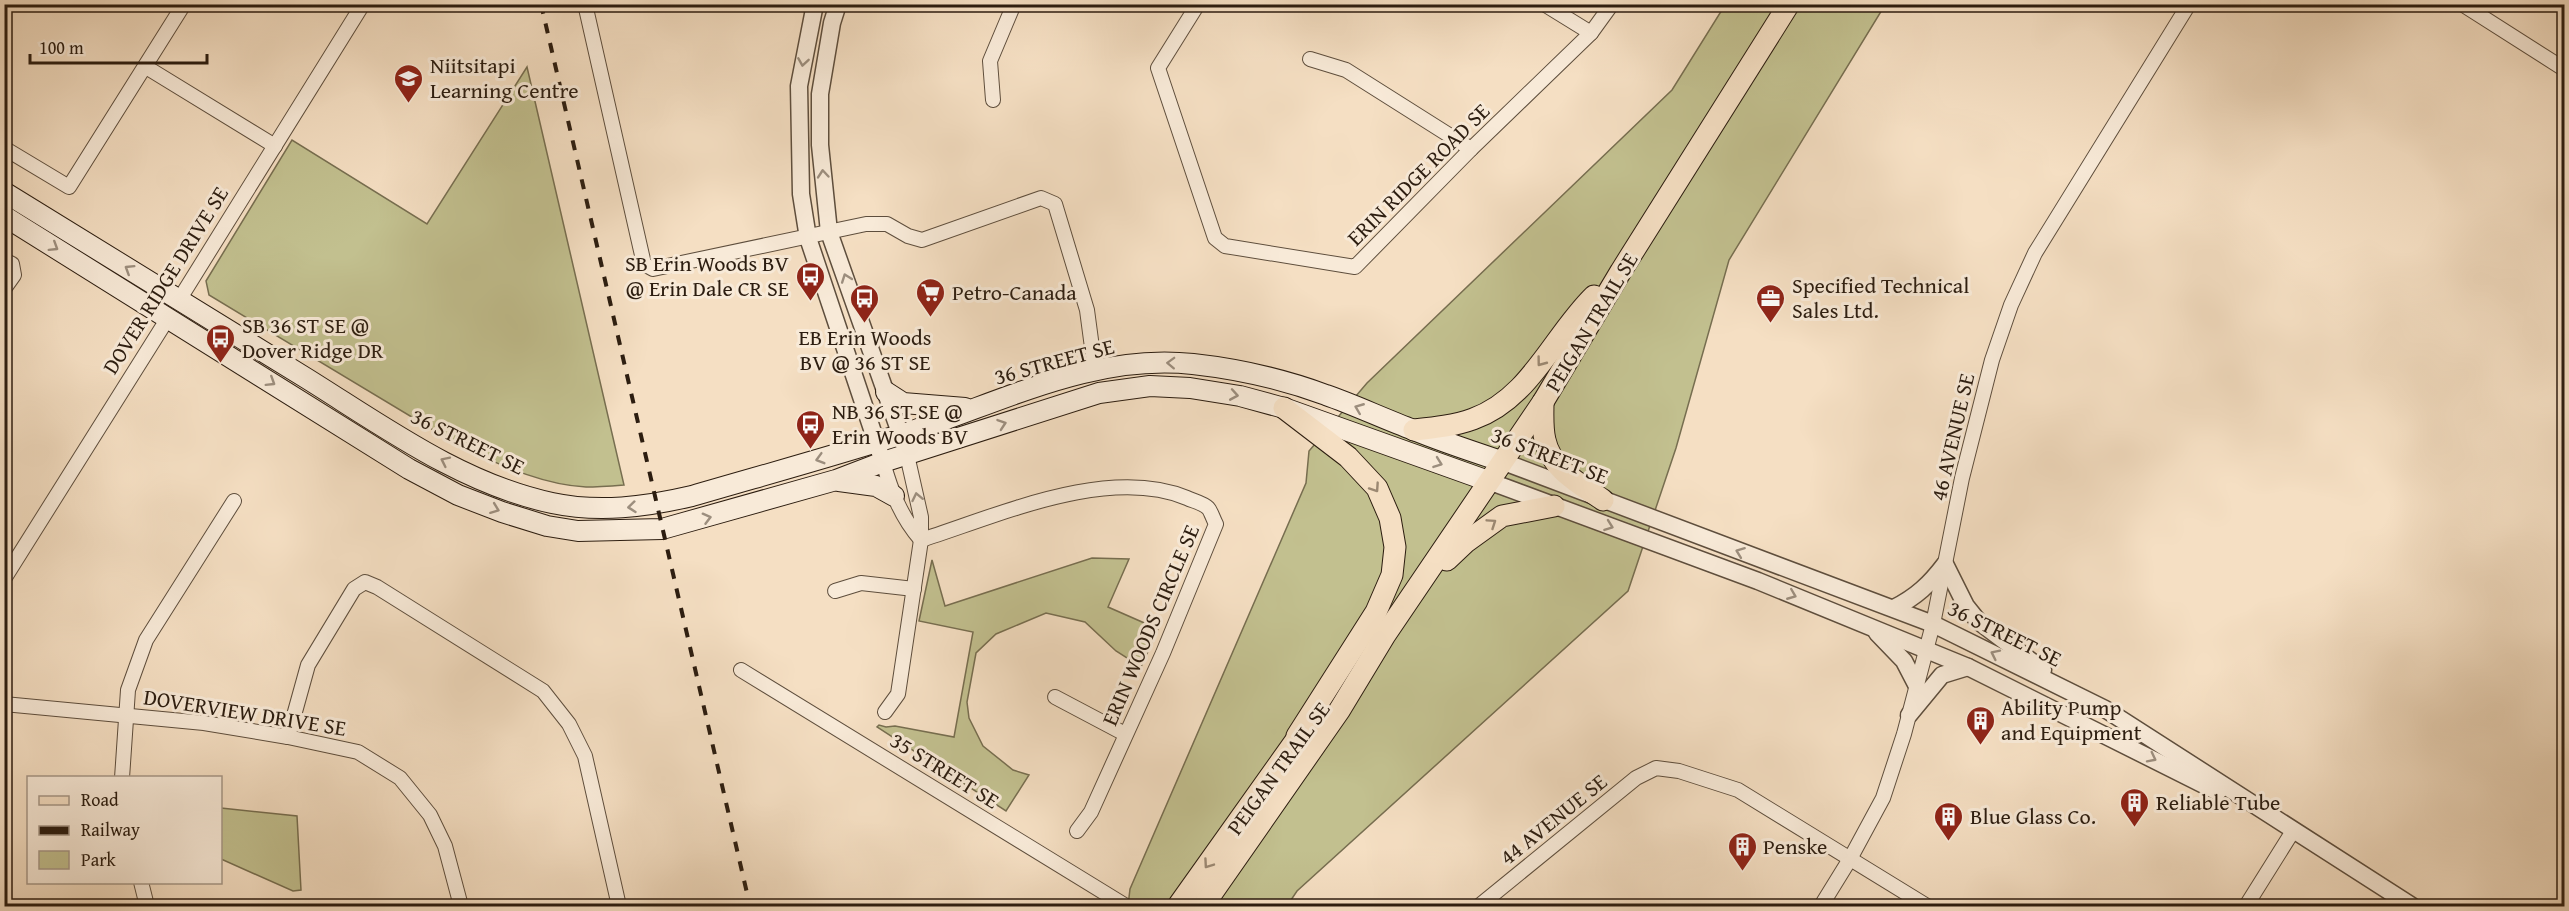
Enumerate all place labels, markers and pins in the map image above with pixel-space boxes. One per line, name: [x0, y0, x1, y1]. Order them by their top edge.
place label: Niitsitapi Learning Centre: [430, 49, 579, 106]
school or university icon: Niitsitapi Learning Centre: [393, 62, 425, 104]
place label: SB Erin Woods BV @ Erin Dale CR SE: [625, 247, 789, 304]
bus stop icon: SB Erin Woods BV @ Erin Dale CR SE: [794, 260, 826, 302]
place label: Specified Technical Sales Ltd.: [1792, 269, 1969, 326]
supermarket icon: Petro-Canada: [915, 276, 947, 318]
place label: Petro-Canada: [952, 276, 1077, 308]
bus stop icon: EB Erin Woods BV @ 36 ST SE: [849, 282, 881, 324]
office icon: Specified Technical Sales Ltd.: [1755, 282, 1787, 324]
place label: SB 36 ST SE @ Dover Ridge DR: [242, 309, 384, 366]
place label: EB Erin Woods BV @ 36 ST SE: [799, 321, 931, 378]
bus stop icon: SB 36 ST SE @ Dover Ridge DR: [205, 322, 237, 364]
place label: NB 36 ST SE @ Erin Woods BV: [832, 395, 968, 452]
bus stop icon: NB 36 ST SE @ Erin Woods BV: [795, 408, 827, 450]
place label: Ability Pump and Equipment: [2001, 691, 2142, 748]
building icon: Ability Pump and Equipment: [1964, 704, 1996, 746]
building icon: Reliable Tube: [2119, 786, 2151, 828]
place label: Reliable Tube: [2156, 786, 2280, 818]
building icon: Blue Glass Co.: [1933, 800, 1965, 842]
place label: Blue Glass Co.: [1970, 800, 2096, 832]
building icon: Penske: [1726, 830, 1758, 872]
place label: Penske: [1763, 830, 1827, 862]

